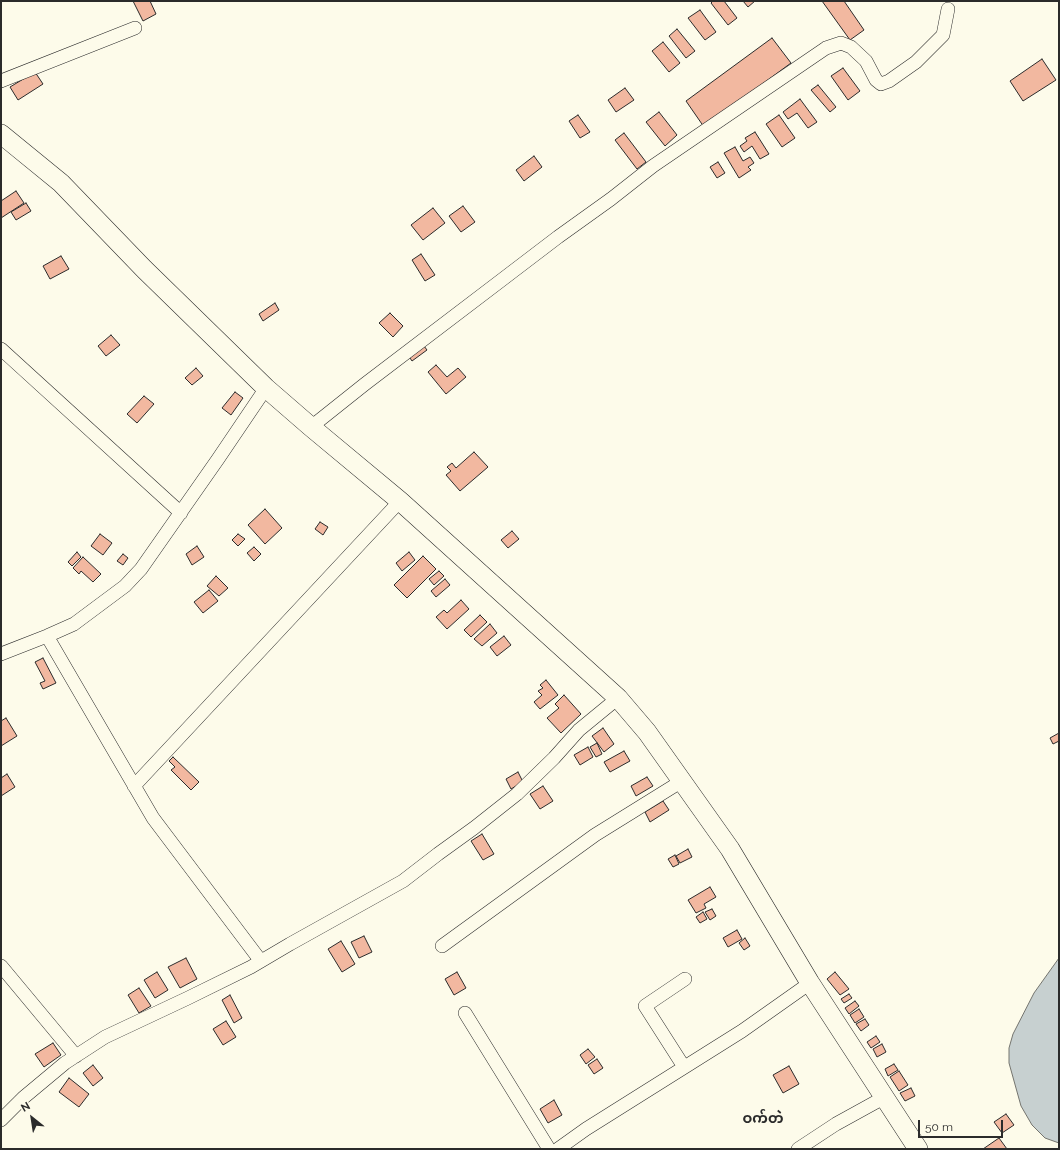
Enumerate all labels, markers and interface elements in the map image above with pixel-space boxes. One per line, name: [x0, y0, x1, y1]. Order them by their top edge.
north arrow: [12, 1098, 52, 1138]
text: N: [19, 1099, 33, 1115]
district label: ဝက်တဲ: [743, 1111, 783, 1127]
scale bar: [920, 1112, 1005, 1138]
text: 50 m: [925, 1120, 953, 1134]

